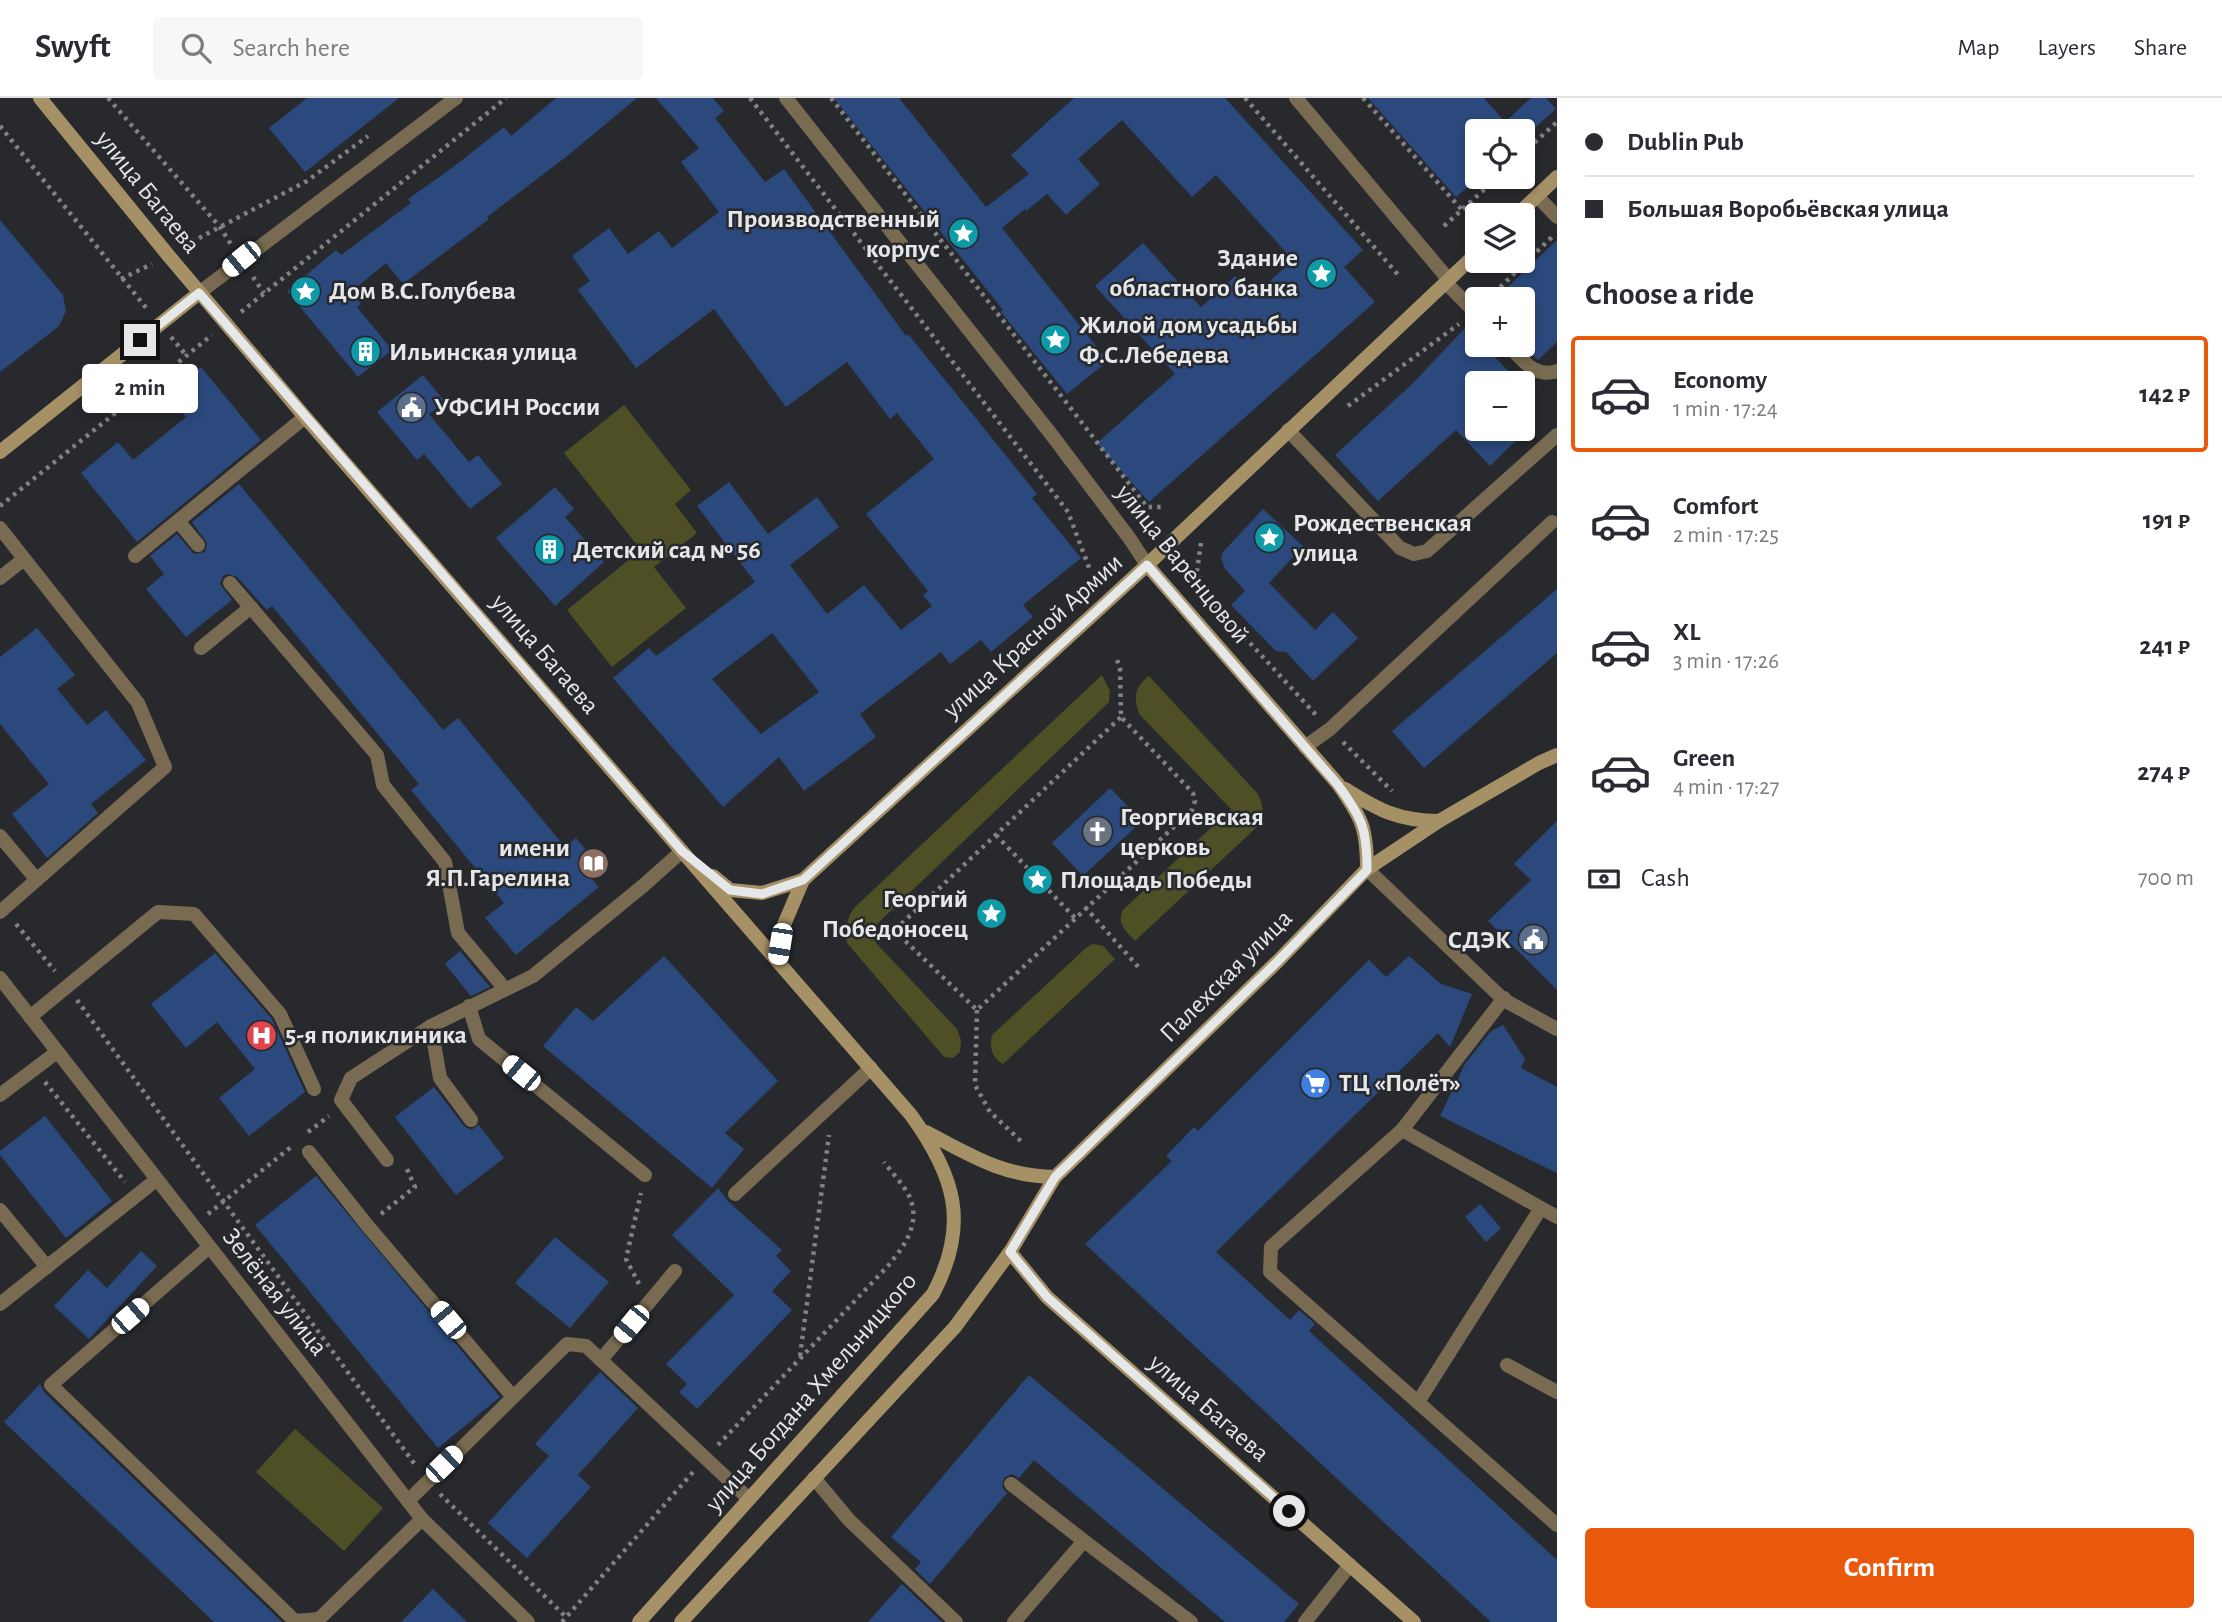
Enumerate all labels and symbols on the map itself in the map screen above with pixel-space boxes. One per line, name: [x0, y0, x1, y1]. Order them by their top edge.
street label: улица Багаева: [90, 125, 205, 258]
place label: Производственный корпус: [727, 206, 940, 262]
place icon: Производственный корпус: [946, 217, 980, 251]
car: [219, 238, 264, 280]
place label: Здание областного банка: [1109, 245, 1298, 301]
place icon: Здание областного банка: [1304, 256, 1338, 290]
place icon: Дом В.С.Голубева: [289, 274, 323, 308]
place label: Дом В.С.Голубева: [329, 278, 516, 304]
place label: Жилой дом усадьбы Ф.С.Лебедева: [1079, 312, 1298, 368]
place icon: Жилой дом усадьбы Ф.С.Лебедева: [1039, 323, 1073, 357]
route end: [124, 324, 156, 356]
building icon: Ильинская улица: [349, 335, 383, 369]
place label: Ильинская улица: [389, 339, 577, 365]
callout: 2 min: [82, 364, 198, 414]
public building icon: УФСИН России: [394, 390, 428, 424]
place label: УФСИН России: [434, 394, 600, 420]
street label: улица Варенцовой: [1111, 479, 1255, 648]
place label: Рождественская улица: [1292, 510, 1472, 566]
place icon: Рождественская улица: [1253, 521, 1287, 555]
building icon: Детский сад № 56: [533, 533, 567, 567]
place label: Детский сад № 56: [573, 537, 761, 563]
street label: улица Красной Армии: [938, 549, 1128, 724]
street label: улица Багаева: [486, 588, 604, 719]
place label: Георгиевская церковь: [1120, 804, 1264, 860]
church icon: Георгиевская церковь: [1080, 815, 1114, 849]
place label: имени Я.П.Гарелина: [425, 835, 570, 891]
library icon: имени Я.П.Гарелина: [576, 846, 610, 880]
place icon: Площадь Победы: [1020, 863, 1054, 897]
place label: Площадь Победы: [1060, 867, 1252, 893]
place label: Георгий Победоносец: [822, 886, 968, 942]
place icon: Георгий Победоносец: [974, 897, 1008, 931]
street label: Палехская улица: [1155, 905, 1297, 1047]
car: [767, 922, 794, 966]
public building icon: СДЭК: [1517, 923, 1551, 957]
place label: СДЭК: [1448, 927, 1511, 953]
hospital icon: 5-я поликлиника: [245, 1018, 279, 1052]
place label: 5-я поликлиника: [285, 1022, 467, 1048]
car: [499, 1052, 544, 1094]
supermarket icon: ТЦ «Полёт»: [1299, 1066, 1333, 1100]
place label: ТЦ «Полёт»: [1339, 1070, 1461, 1096]
street label: Зелёная улица: [218, 1224, 332, 1360]
street label: улица Богдана Хмельницкого: [700, 1267, 922, 1517]
car: [108, 1294, 153, 1338]
car: [427, 1297, 470, 1343]
car: [610, 1301, 653, 1347]
street label: улица Багаева: [1143, 1349, 1274, 1467]
car: [422, 1442, 467, 1486]
route start: [1273, 1495, 1305, 1527]

